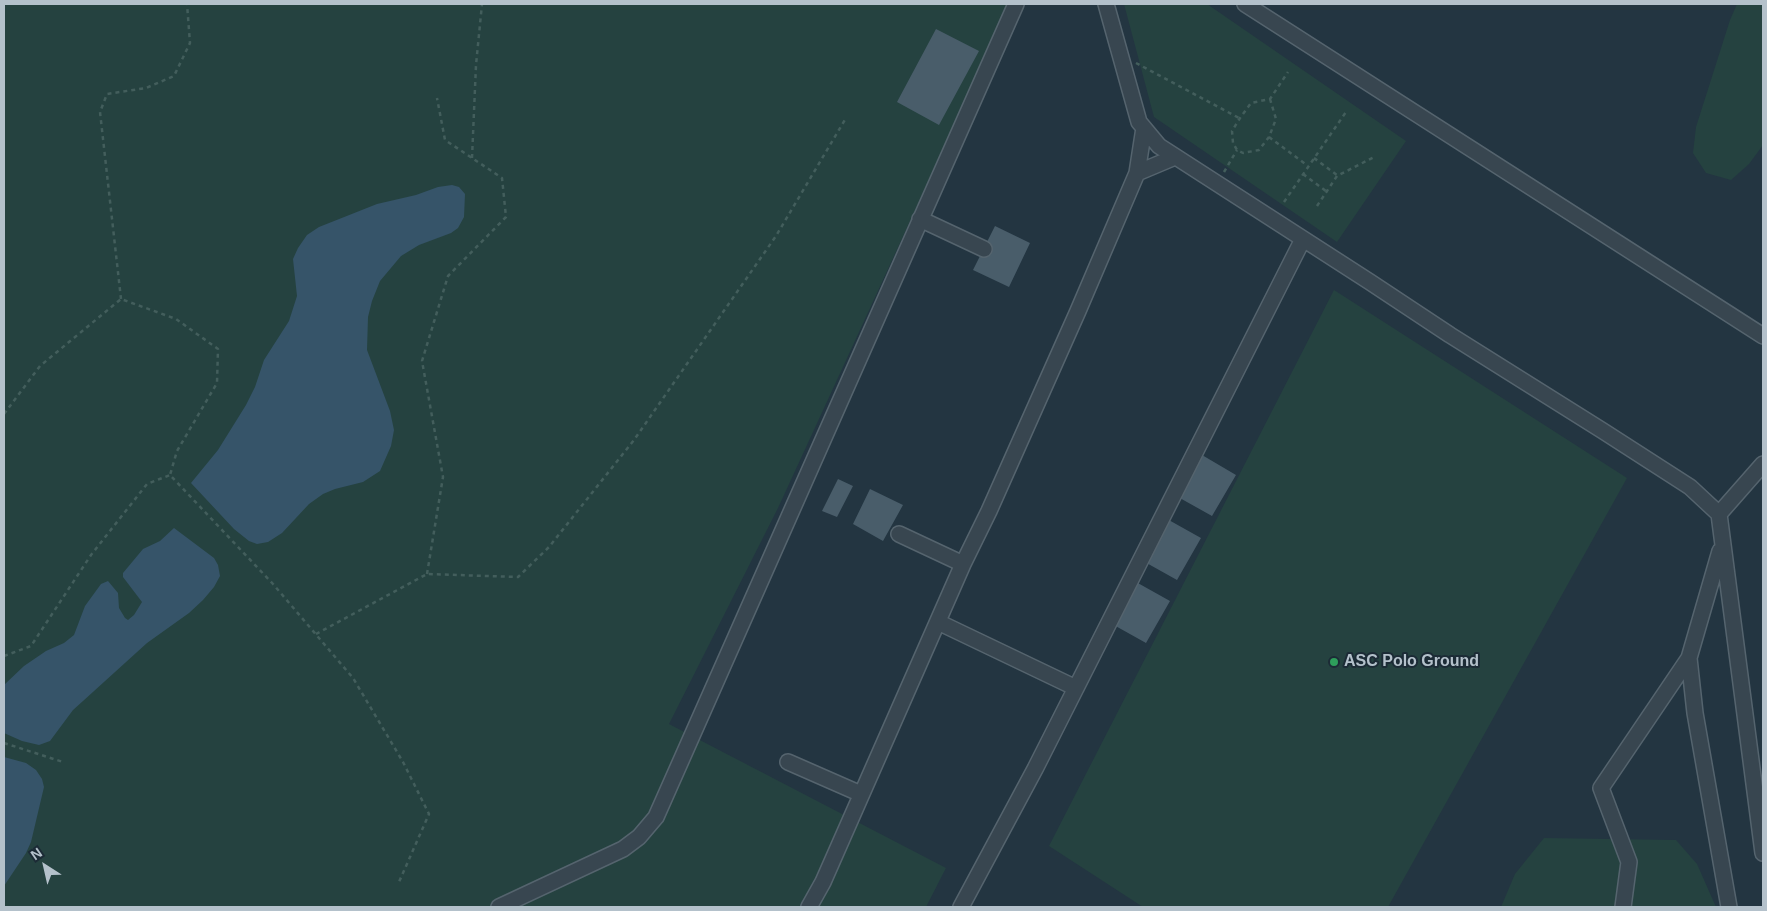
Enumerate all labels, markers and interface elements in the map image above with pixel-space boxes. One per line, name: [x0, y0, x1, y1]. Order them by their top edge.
place label: ASC Polo Ground: [1344, 652, 1479, 672]
marker: ASC Polo Ground: [1328, 656, 1340, 668]
north arrow: [20, 841, 70, 891]
text: N: [28, 844, 45, 863]

